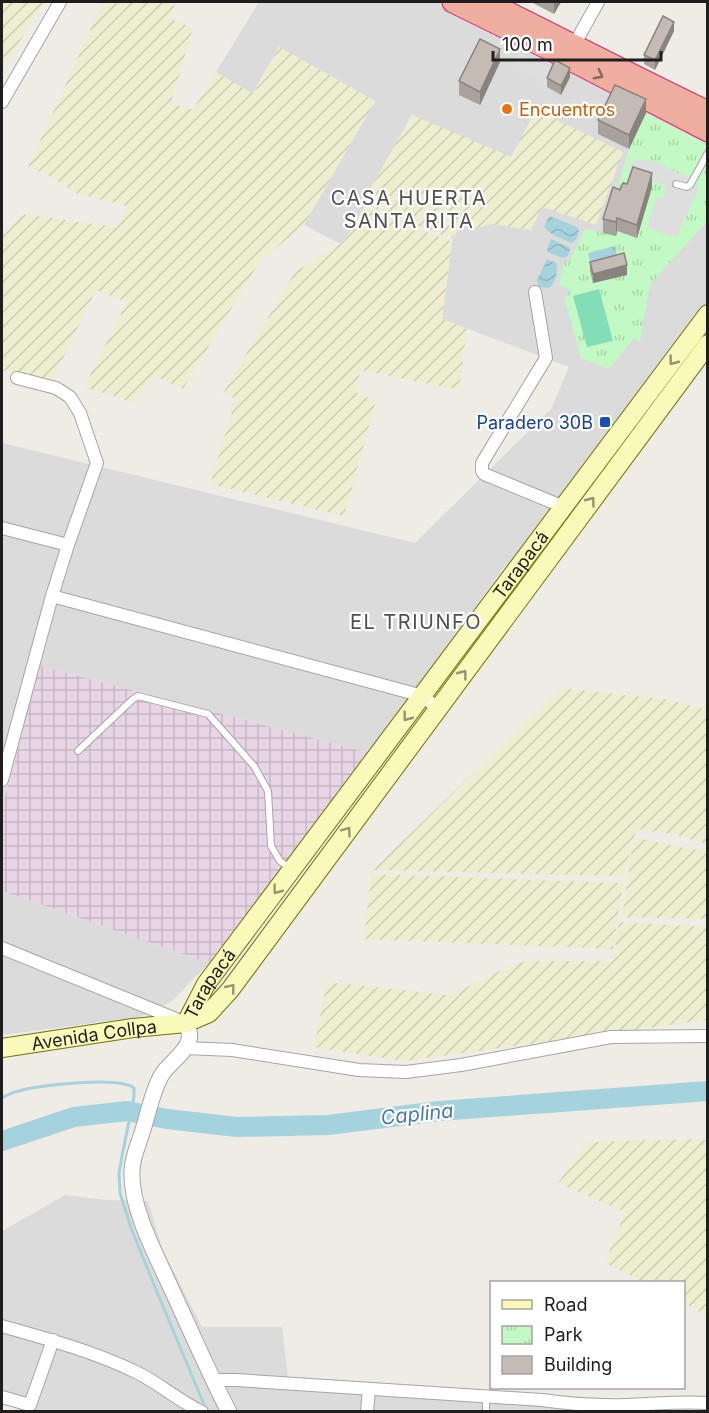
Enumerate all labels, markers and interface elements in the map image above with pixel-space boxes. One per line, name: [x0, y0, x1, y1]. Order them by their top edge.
scale bar: [493, 24, 661, 62]
text: 100 m: [502, 34, 553, 55]
one-way arrow: [593, 68, 603, 79]
place label: Encuentros: [519, 99, 615, 120]
marker: Encuentros: [500, 102, 514, 116]
district label: CASA HUERTA SANTA RITA: [331, 186, 487, 233]
one-way arrow: [669, 354, 680, 365]
place label: Paradero 30B: [476, 412, 593, 433]
marker: Paradero 30B: [598, 415, 612, 429]
one-way arrow: [584, 496, 595, 507]
street label: Tarapacá: [488, 527, 552, 603]
district label: EL TRIUNFO: [350, 610, 482, 634]
one-way arrow: [456, 670, 467, 681]
one-way arrow: [403, 711, 414, 722]
one-way arrow: [340, 827, 351, 838]
one-way arrow: [273, 883, 284, 894]
street label: Tarapacá: [180, 944, 239, 1022]
one-way arrow: [223, 983, 234, 994]
street label: Avenida Collpa: [30, 1015, 158, 1054]
water label: Caplina: [379, 1098, 455, 1130]
legend: [490, 1281, 685, 1389]
text: Road: [544, 1294, 587, 1315]
text: Park: [544, 1324, 583, 1345]
text: Building: [544, 1354, 612, 1375]

